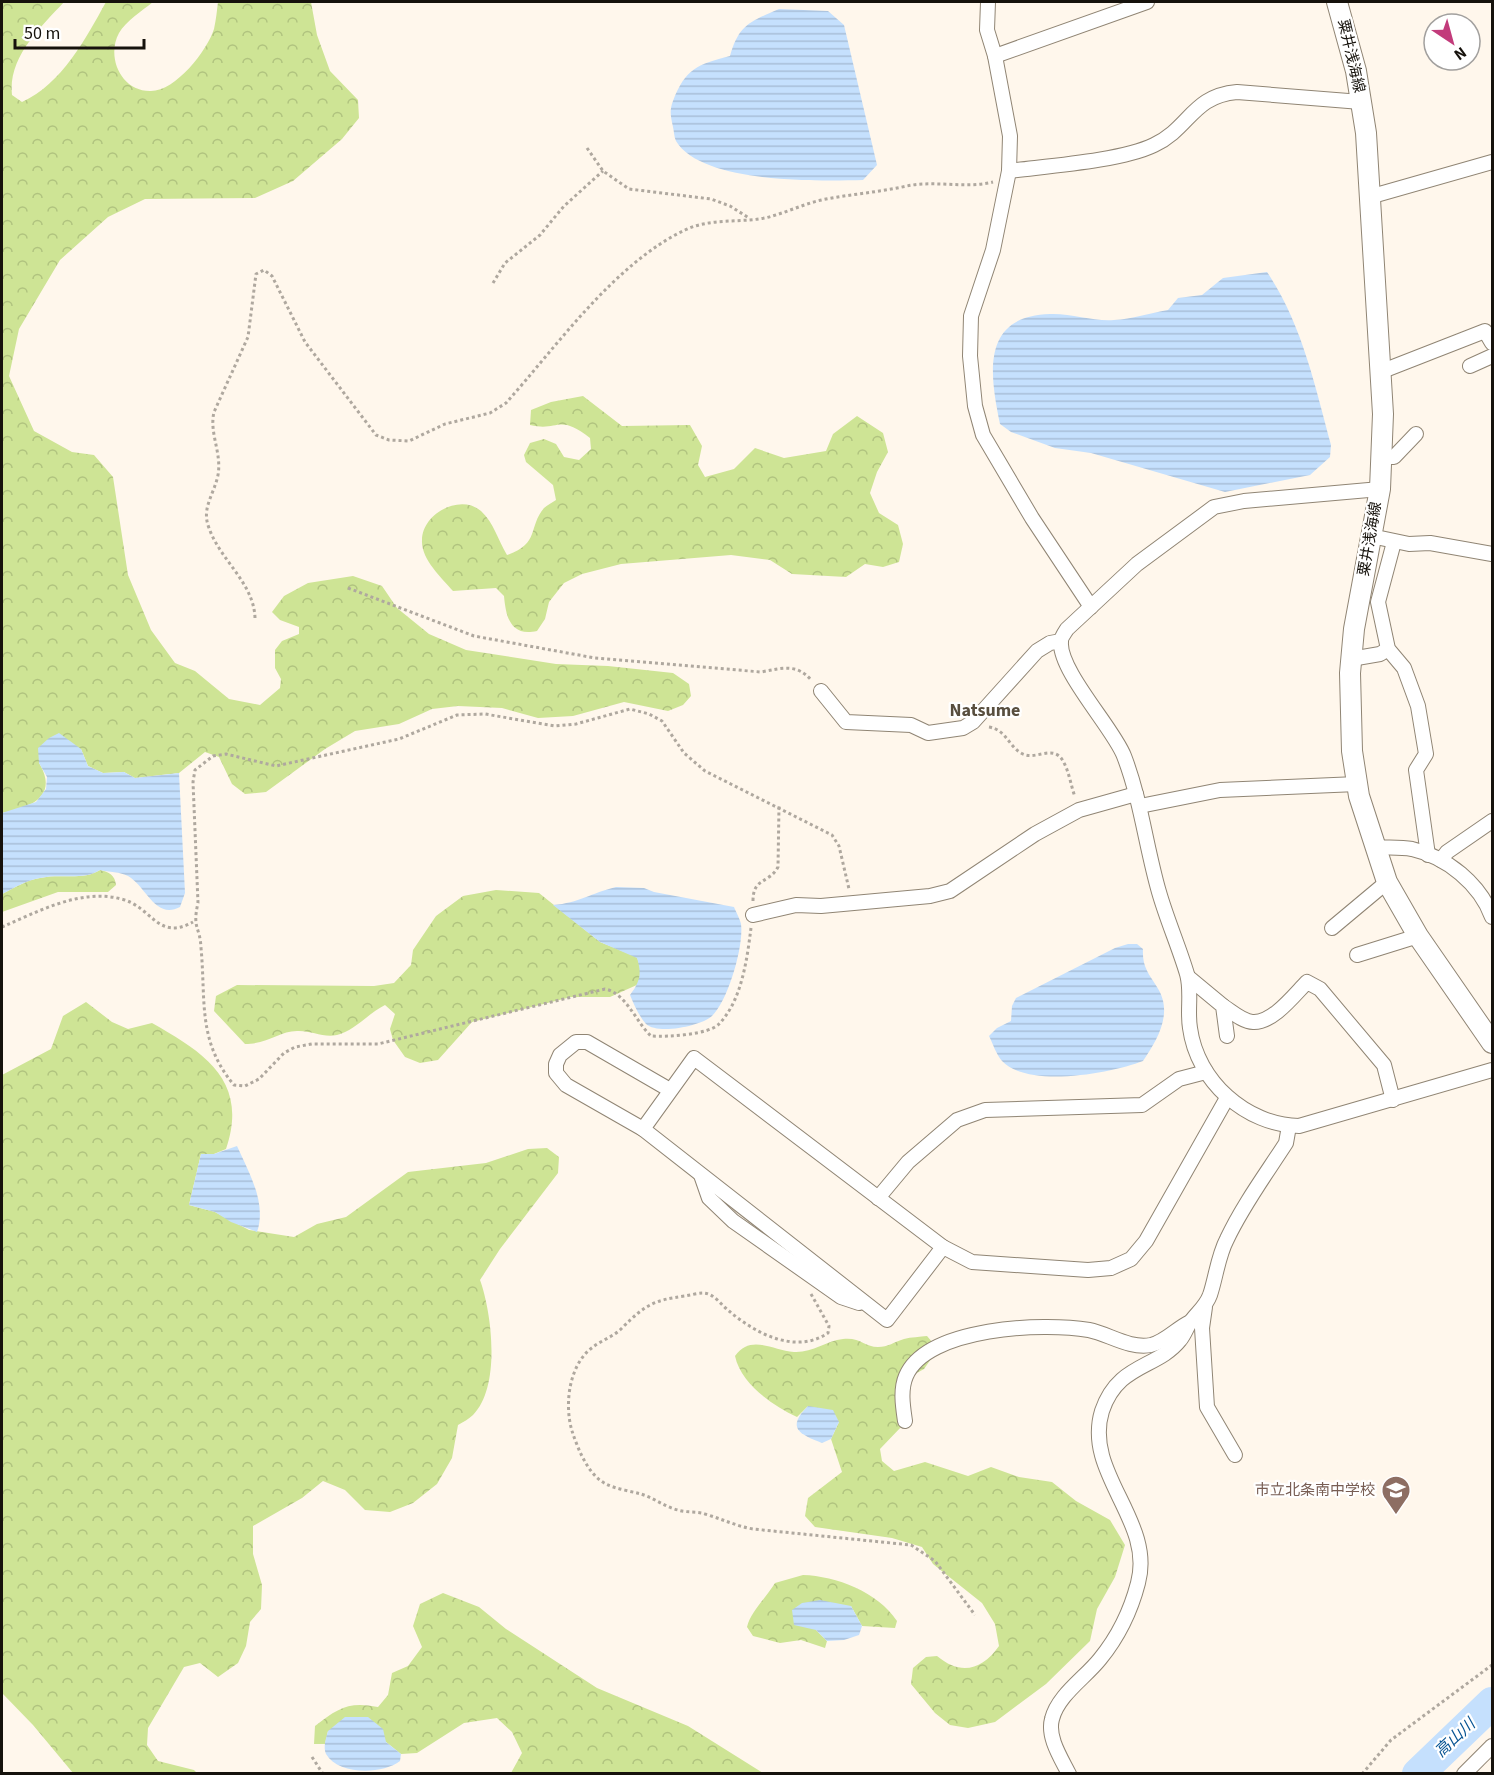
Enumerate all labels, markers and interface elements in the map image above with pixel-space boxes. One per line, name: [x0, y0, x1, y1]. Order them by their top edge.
scale bar: [15, 12, 144, 50]
north arrow: [1422, 12, 1482, 72]
street label: 粟井浅海線: [1332, 17, 1370, 95]
text: 50 m: [24, 21, 60, 46]
text: N: [1449, 41, 1471, 65]
street label: 粟井浅海線: [1353, 500, 1387, 578]
district label: Natsume: [950, 698, 1020, 723]
school or university icon: 市立北条南中学校: [1380, 1474, 1412, 1516]
place label: 市立北条南中学校: [1255, 1480, 1375, 1501]
water label: 高山川: [1430, 1712, 1482, 1762]

